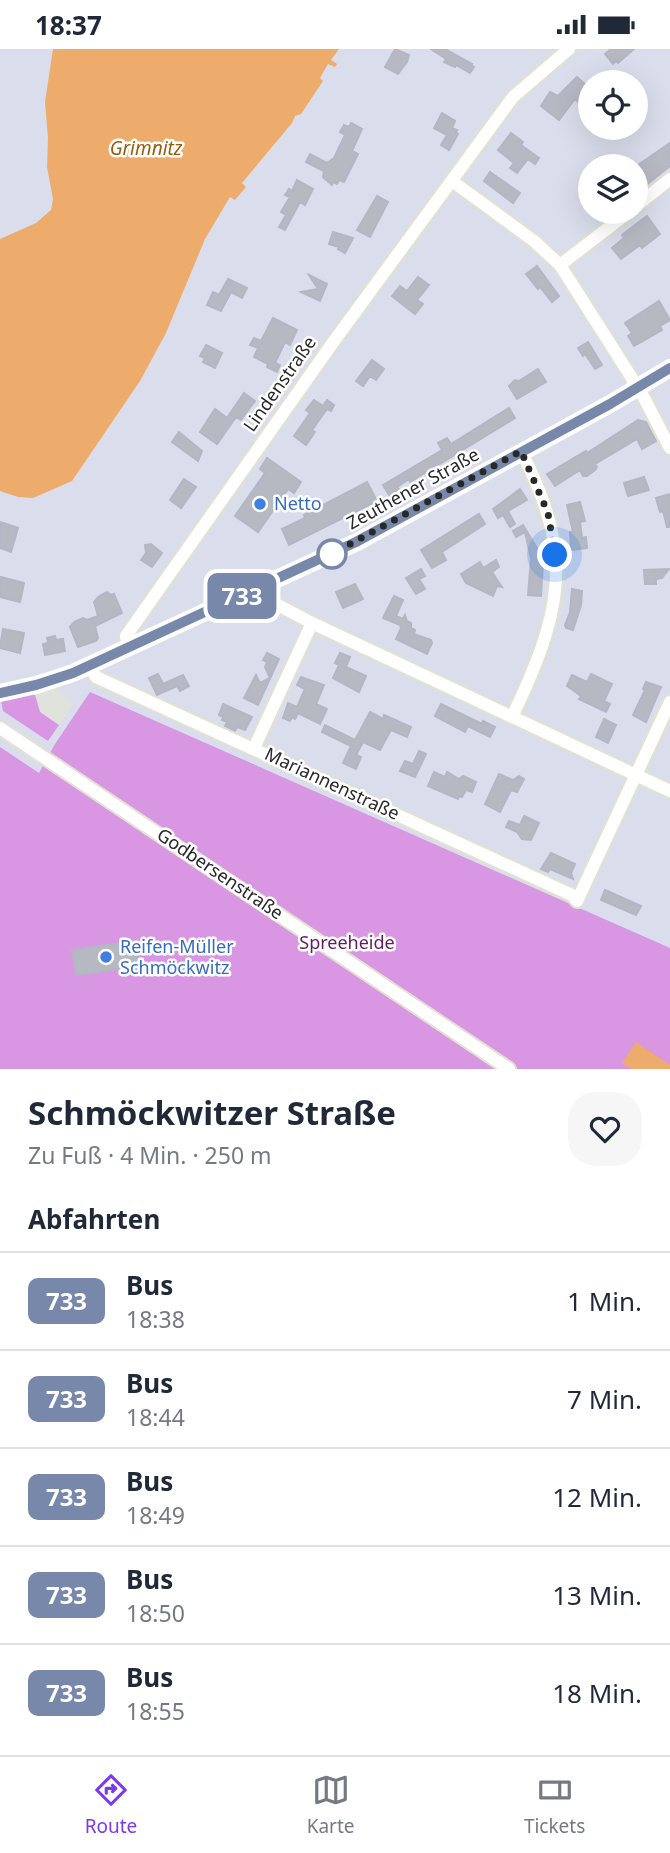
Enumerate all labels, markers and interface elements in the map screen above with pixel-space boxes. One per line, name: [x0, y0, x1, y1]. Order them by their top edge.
text: 18:37: [35, 7, 102, 43]
map controls: [578, 70, 648, 224]
button: locate: [578, 70, 648, 140]
water label: Grimnitz: [110, 135, 183, 161]
button: layers: [578, 154, 648, 224]
street label: Lindenstraße: [237, 331, 321, 436]
street label: Zeuthener Straße: [342, 442, 483, 534]
place label: Netto: [274, 491, 322, 515]
marker: Netto: [252, 496, 268, 512]
your location: [537, 537, 572, 572]
unlabelled marker: [317, 539, 347, 569]
line badge: 733: [202, 573, 282, 619]
text: 733: [221, 579, 263, 612]
street label: Mariannenstraße: [261, 741, 404, 825]
street label: Godbersenstraße: [153, 822, 288, 924]
park label: Spreeheide: [299, 930, 395, 954]
place label: Reifen-Müller Schmöckwitz: [120, 934, 234, 979]
marker: Reifen-Müller Schmöckwitz: [98, 949, 114, 965]
text: Schmöckwitzer Straße: [28, 1090, 396, 1135]
button: heart: [568, 1092, 642, 1166]
text: Zu Fuß · 4 Min. · 250 m: [28, 1139, 272, 1171]
text: Abfahrten: [28, 1201, 160, 1237]
text: Bus: [126, 1267, 173, 1303]
text: 1 Min.: [567, 1283, 642, 1319]
text: 733: [46, 1284, 87, 1317]
text: 18:38: [126, 1303, 185, 1335]
text: Bus: [126, 1365, 173, 1401]
text: 7 Min.: [567, 1381, 642, 1417]
text: 733: [46, 1382, 87, 1415]
text: 18:44: [126, 1401, 185, 1433]
text: Bus: [126, 1463, 173, 1499]
text: 12 Min.: [552, 1479, 642, 1515]
text: 733: [46, 1480, 87, 1513]
text: 18:49: [126, 1499, 185, 1531]
text: Bus: [126, 1561, 173, 1597]
text: 13 Min.: [552, 1577, 642, 1613]
text: 733: [46, 1578, 87, 1611]
text: 18:50: [126, 1597, 185, 1629]
text: Bus: [126, 1659, 173, 1695]
text: 18 Min.: [552, 1675, 642, 1711]
text: 733: [46, 1676, 87, 1709]
text: 18:55: [126, 1695, 185, 1727]
tab: Route: [85, 1771, 137, 1839]
tab: Karte: [307, 1771, 355, 1839]
tab: Tickets: [524, 1771, 585, 1839]

